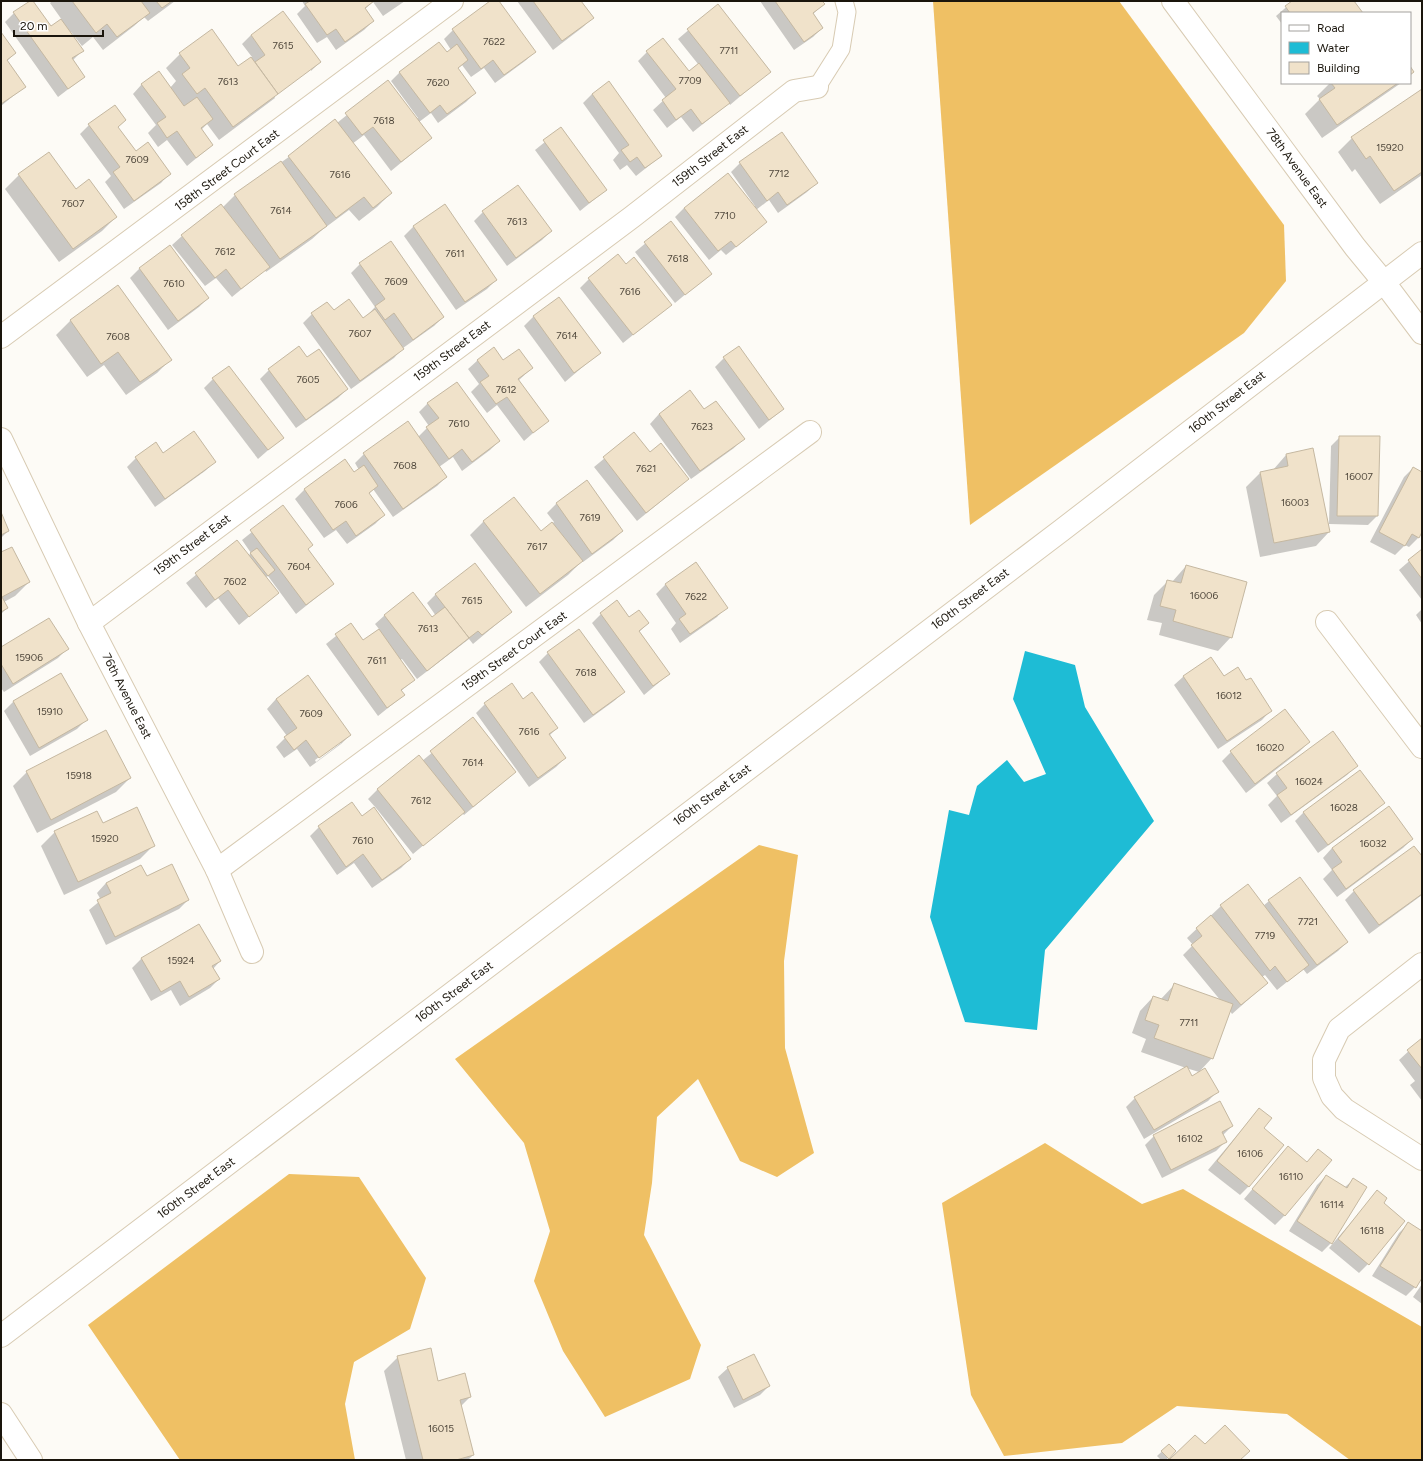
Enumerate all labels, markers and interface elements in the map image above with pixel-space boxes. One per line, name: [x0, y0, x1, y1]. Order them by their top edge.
scale bar: [14, 12, 103, 38]
legend: [1281, 12, 1411, 84]
text: 20 m: [20, 19, 48, 33]
text: Road: [1317, 21, 1345, 35]
house number: 7622: [483, 35, 505, 48]
house number: 7615: [273, 39, 294, 52]
text: Water: [1317, 41, 1349, 55]
house number: 7711: [720, 44, 739, 57]
text: Building: [1317, 61, 1360, 75]
house number: 7709: [679, 74, 702, 87]
house number: 7613: [218, 75, 238, 88]
house number: 7620: [426, 76, 450, 89]
house number: 7618: [373, 114, 395, 127]
street label: 159th Street East: [669, 122, 751, 190]
street label: 78th Avenue East: [1263, 125, 1331, 211]
street label: 158th Street Court East: [172, 126, 282, 214]
house number: 15920: [1376, 141, 1404, 154]
house number: 7609: [125, 153, 149, 166]
house number: 7712: [769, 167, 789, 180]
house number: 7616: [330, 168, 351, 181]
house number: 7607: [62, 197, 85, 210]
house number: 7614: [270, 204, 292, 217]
house number: 7710: [714, 209, 736, 222]
house number: 7613: [507, 215, 527, 228]
house number: 7612: [215, 245, 235, 258]
house number: 7611: [445, 247, 465, 260]
house number: 7618: [667, 252, 689, 265]
house number: 7609: [384, 275, 408, 288]
house number: 7610: [163, 277, 185, 290]
house number: 7616: [620, 285, 641, 298]
street label: 159th Street East: [411, 317, 494, 385]
house number: 7607: [349, 327, 372, 340]
house number: 7614: [556, 329, 578, 342]
house number: 7608: [106, 330, 130, 343]
street label: 160th Street East: [1186, 367, 1269, 436]
house number: 7605: [296, 373, 320, 386]
house number: 7612: [496, 383, 516, 396]
house number: 7610: [448, 417, 470, 430]
house number: 7623: [691, 420, 713, 433]
house number: 7608: [393, 459, 417, 472]
house number: 7621: [636, 462, 656, 475]
house number: 16007: [1345, 470, 1374, 483]
house number: 16003: [1281, 496, 1309, 509]
house number: 7606: [334, 498, 358, 511]
street label: 159th Street East: [151, 511, 234, 579]
house number: 7619: [580, 511, 601, 524]
house number: 7617: [527, 540, 548, 553]
house number: 7604: [287, 560, 311, 573]
street label: 160th Street East: [928, 565, 1012, 633]
house number: 7602: [223, 575, 247, 588]
house number: 16006: [1190, 589, 1218, 602]
house number: 7622: [685, 590, 707, 603]
house number: 7615: [462, 594, 483, 607]
street label: 159th Street Court East: [459, 608, 570, 694]
house number: 7613: [418, 622, 438, 635]
house number: 15906: [15, 651, 43, 664]
street label: 76th Avenue East: [99, 651, 155, 742]
house number: 7611: [367, 654, 387, 667]
house number: 7618: [575, 666, 597, 679]
house number: 16012: [1216, 689, 1242, 702]
house number: 15910: [37, 705, 63, 718]
house number: 7609: [299, 707, 323, 720]
house number: 7616: [519, 725, 540, 738]
house number: 16020: [1256, 741, 1284, 754]
house number: 7614: [462, 756, 484, 769]
street label: 160th Street East: [670, 761, 754, 829]
house number: 15918: [66, 769, 92, 782]
house number: 16024: [1295, 775, 1323, 788]
house number: 7612: [411, 794, 431, 807]
house number: 16028: [1330, 801, 1358, 814]
house number: 15920: [91, 832, 119, 845]
house number: 7610: [352, 834, 374, 847]
house number: 16032: [1359, 837, 1387, 850]
house number: 7721: [1298, 915, 1318, 928]
house number: 7719: [1255, 929, 1276, 942]
house number: 15924: [167, 954, 195, 967]
street label: 160th Street East: [412, 958, 496, 1026]
house number: 7711: [1180, 1016, 1199, 1029]
house number: 16102: [1177, 1132, 1203, 1145]
house number: 16106: [1237, 1147, 1263, 1160]
street label: 160th Street East: [154, 1154, 238, 1222]
house number: 16110: [1279, 1170, 1303, 1183]
house number: 16114: [1320, 1198, 1344, 1211]
house number: 16118: [1360, 1224, 1384, 1237]
house number: 16015: [428, 1422, 454, 1435]

